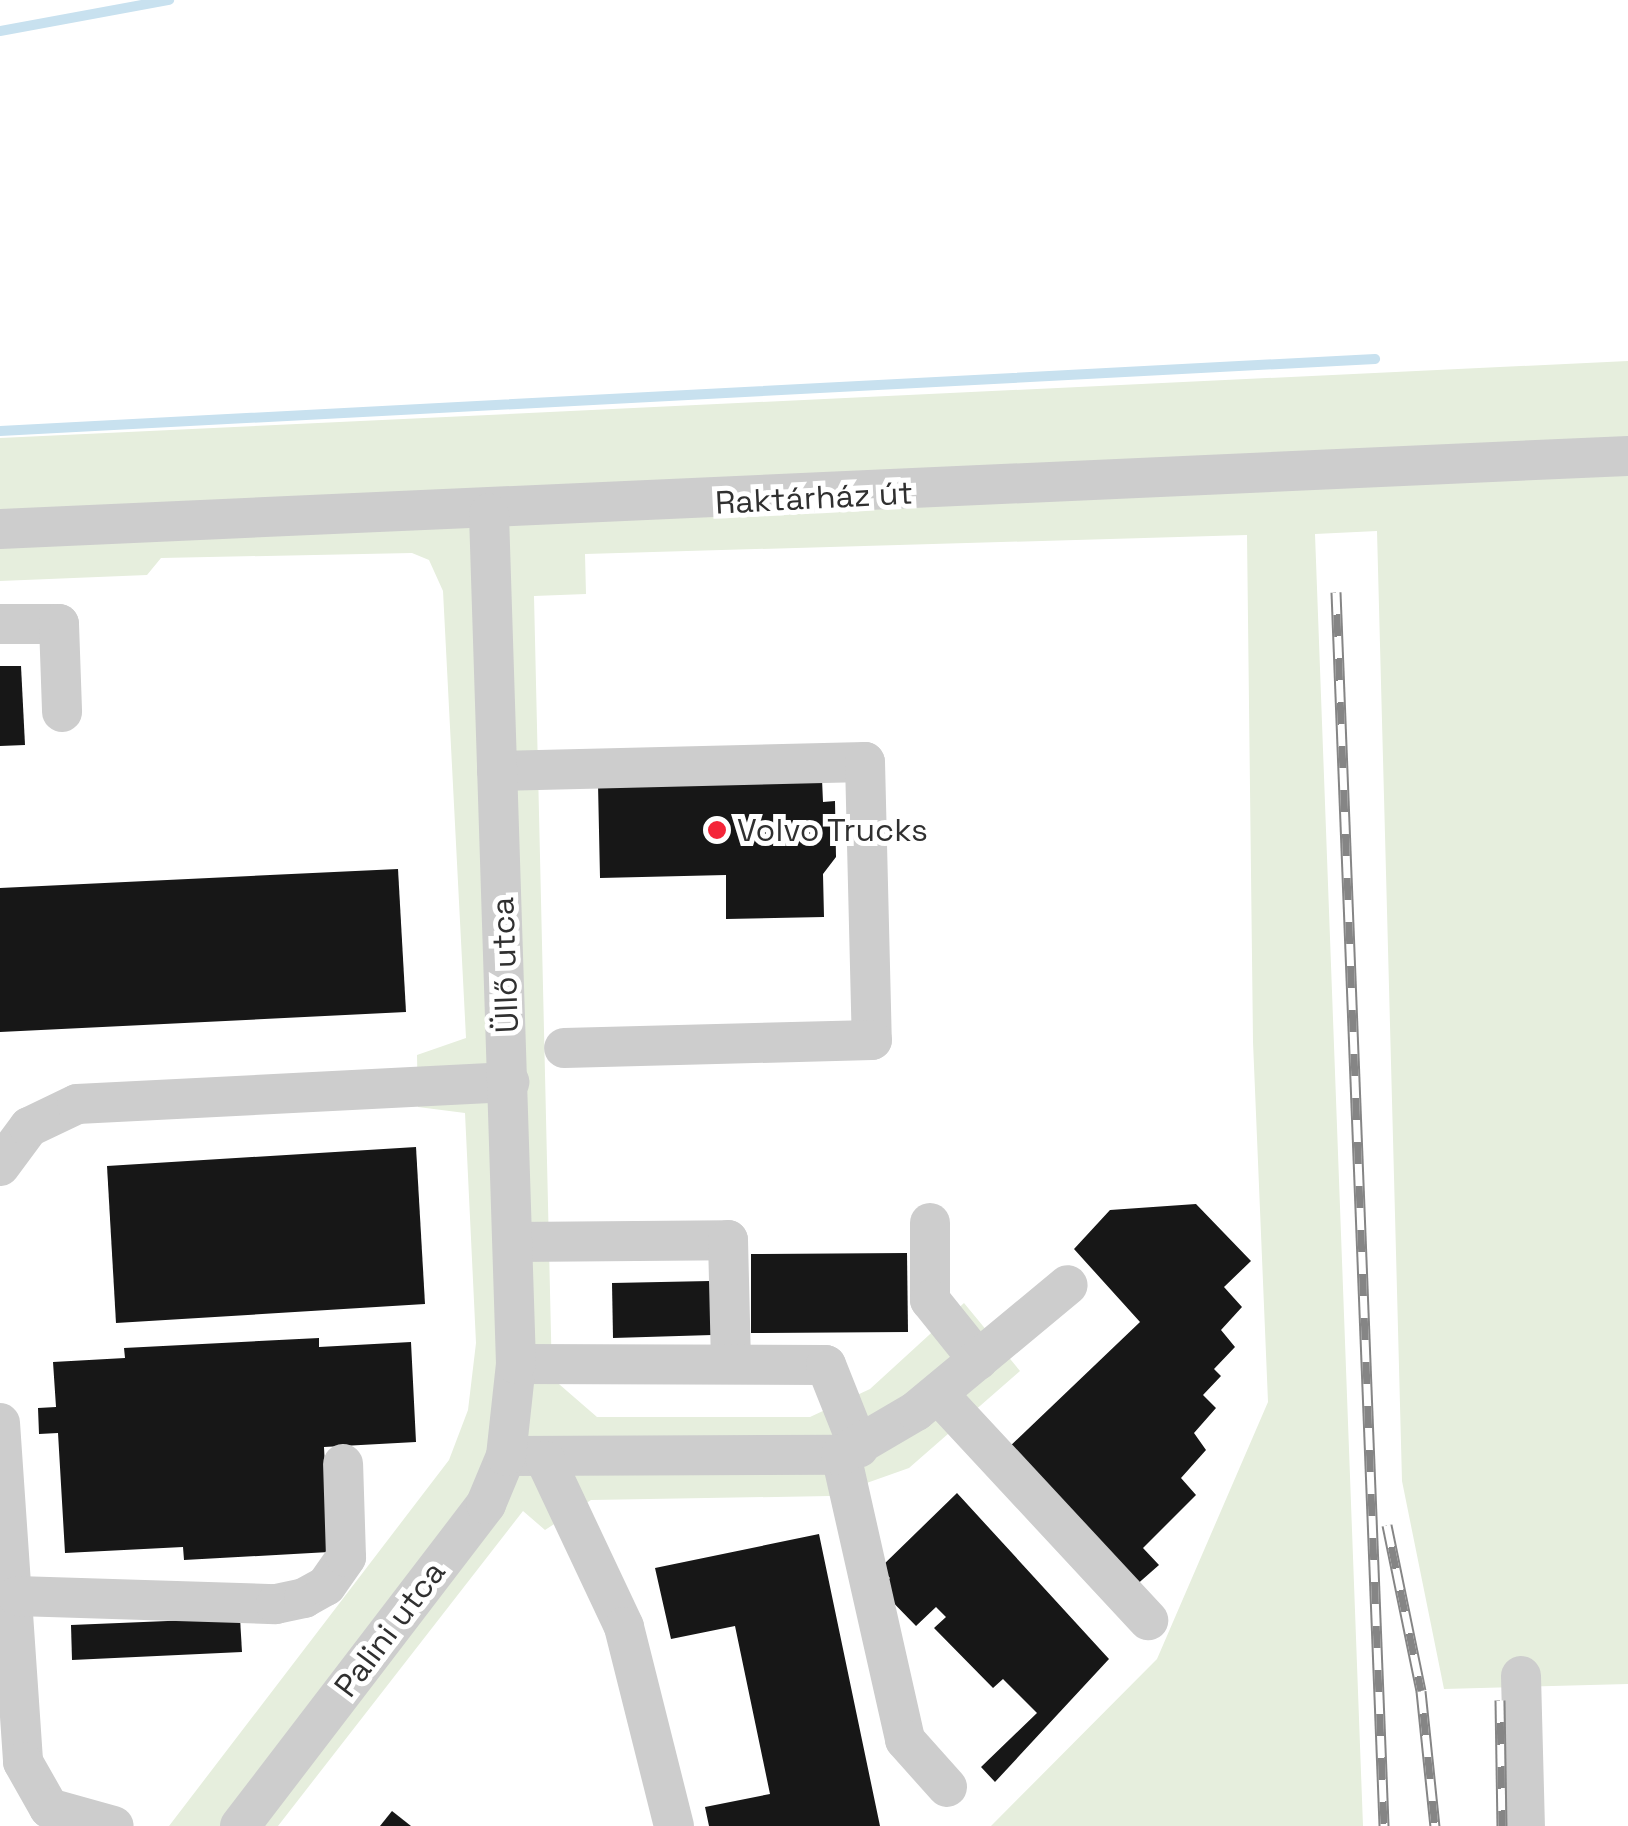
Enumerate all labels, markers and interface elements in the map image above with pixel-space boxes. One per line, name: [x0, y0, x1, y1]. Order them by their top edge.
street label: Raktárház út: [714, 474, 914, 522]
place label: Volvo Trucks: [737, 811, 929, 849]
marker: Volvo Trucks: [706, 819, 728, 841]
street label: Üllő utca: [483, 896, 527, 1034]
street label: Palini utca: [327, 1554, 453, 1704]

